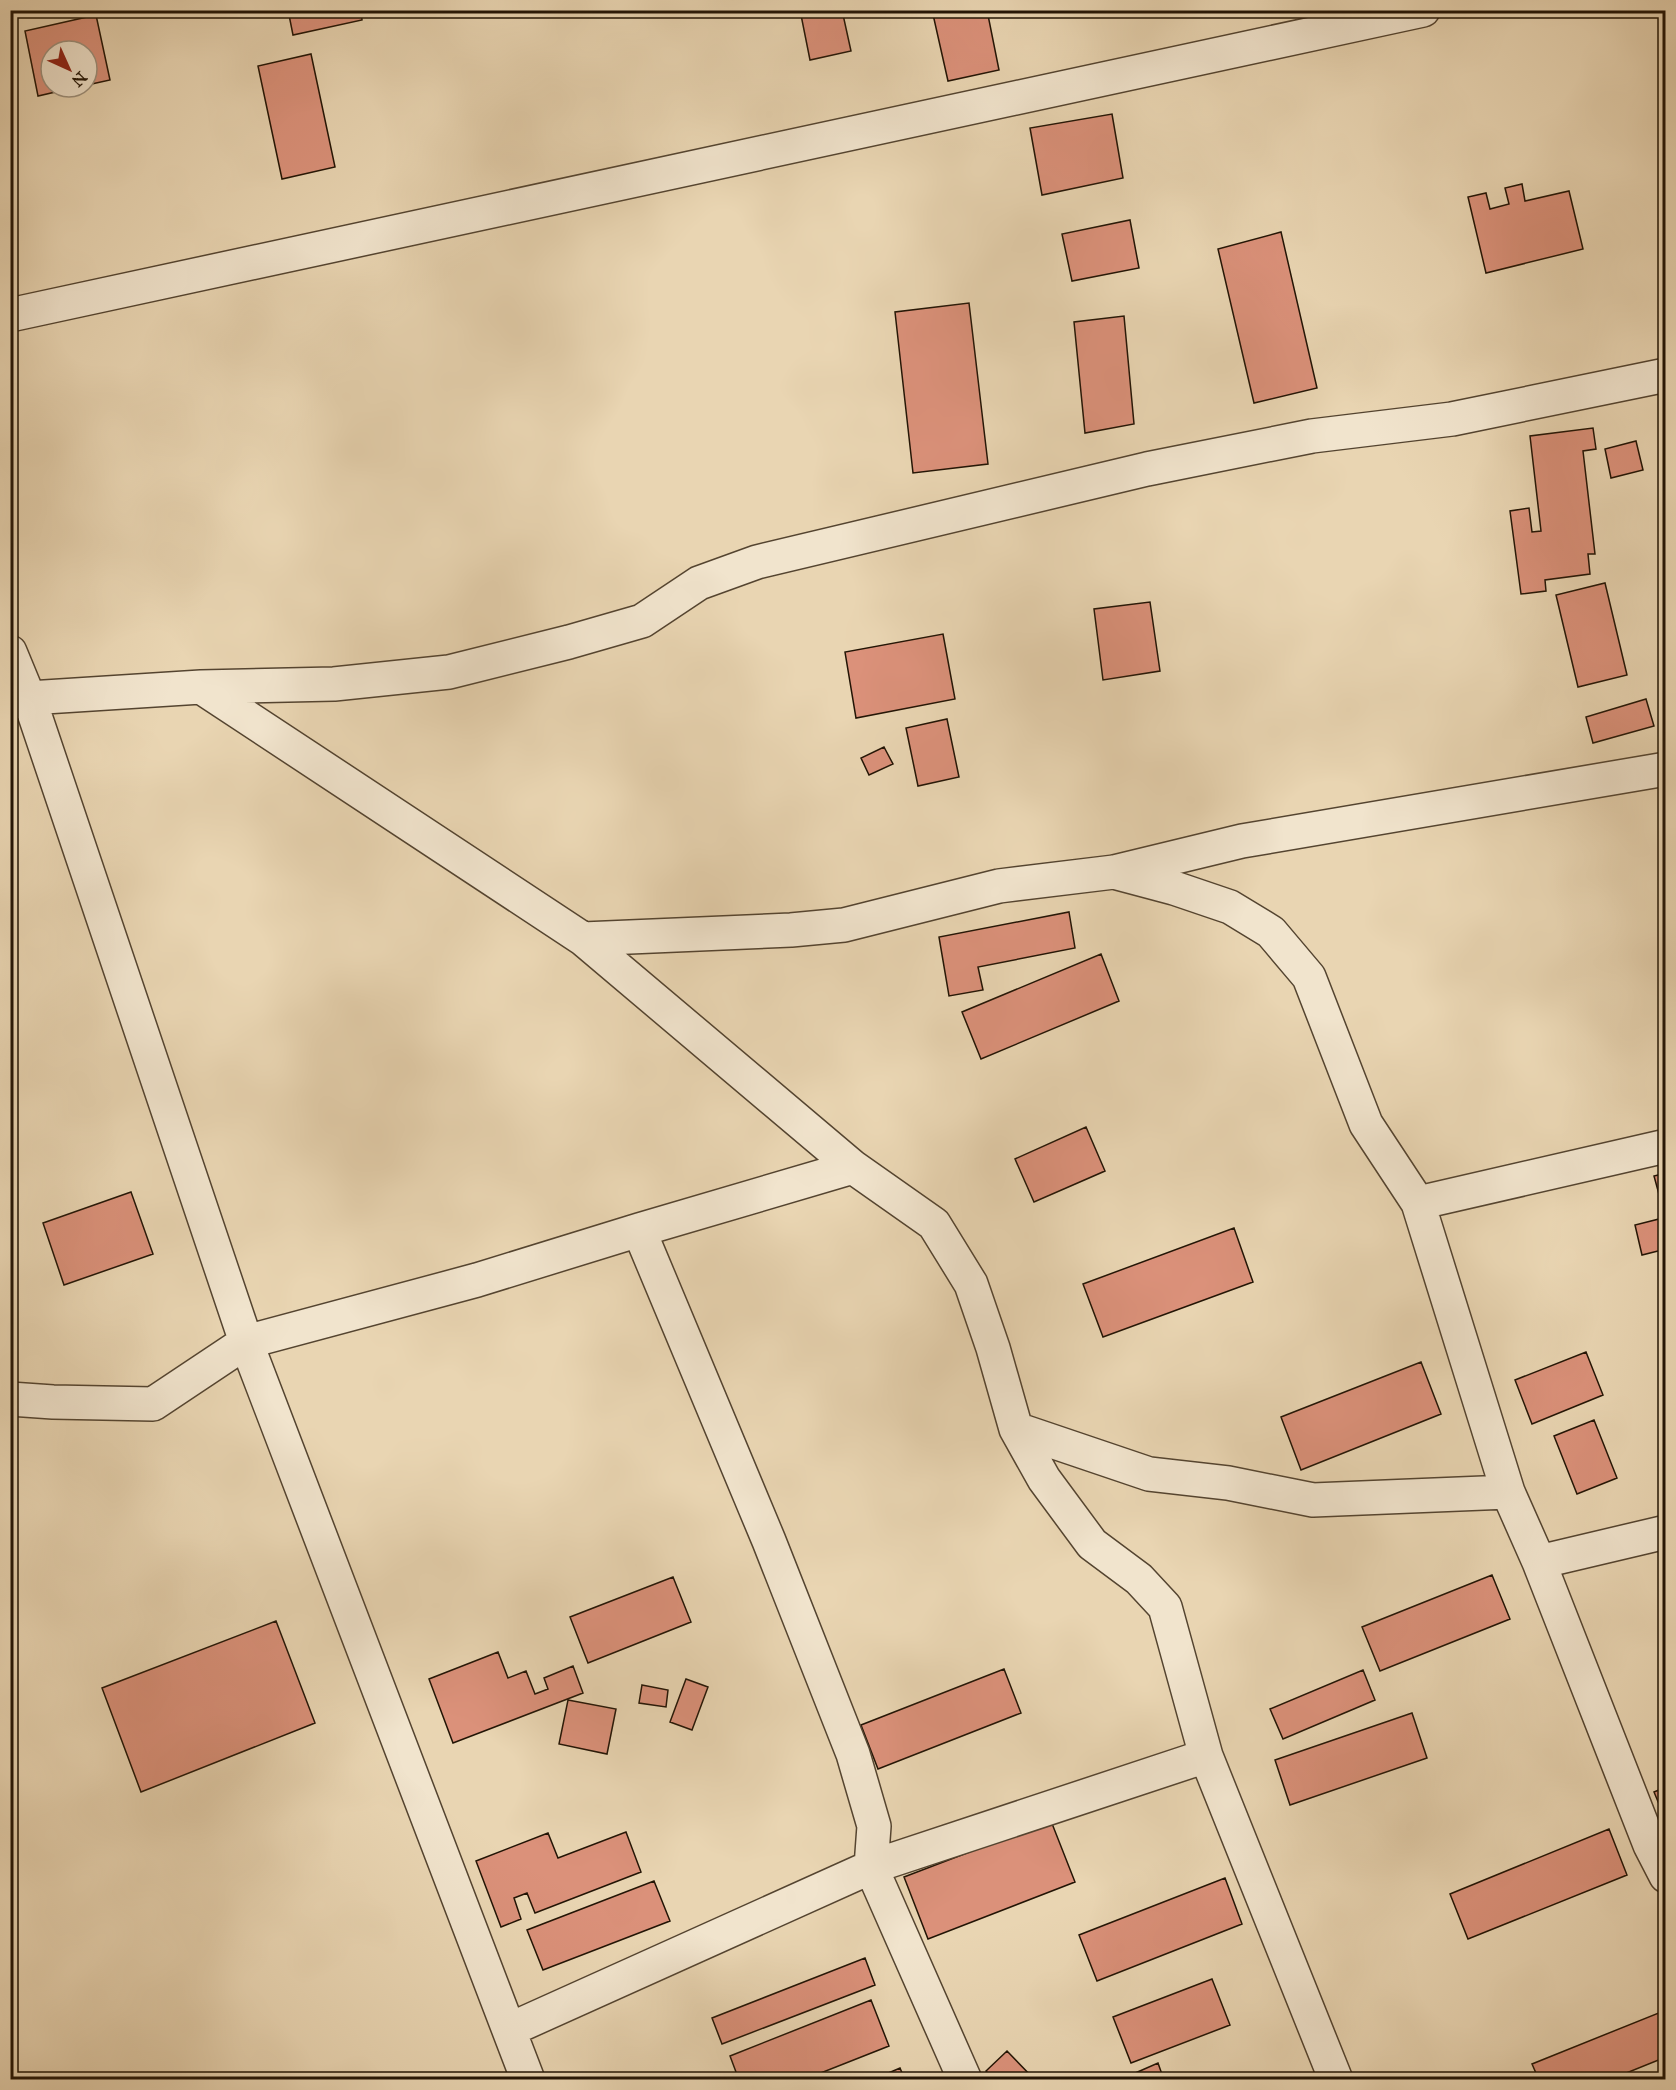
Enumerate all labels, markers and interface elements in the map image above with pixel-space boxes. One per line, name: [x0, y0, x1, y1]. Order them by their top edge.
north arrow: [39, 39, 99, 99]
text: N: [67, 68, 91, 91]

